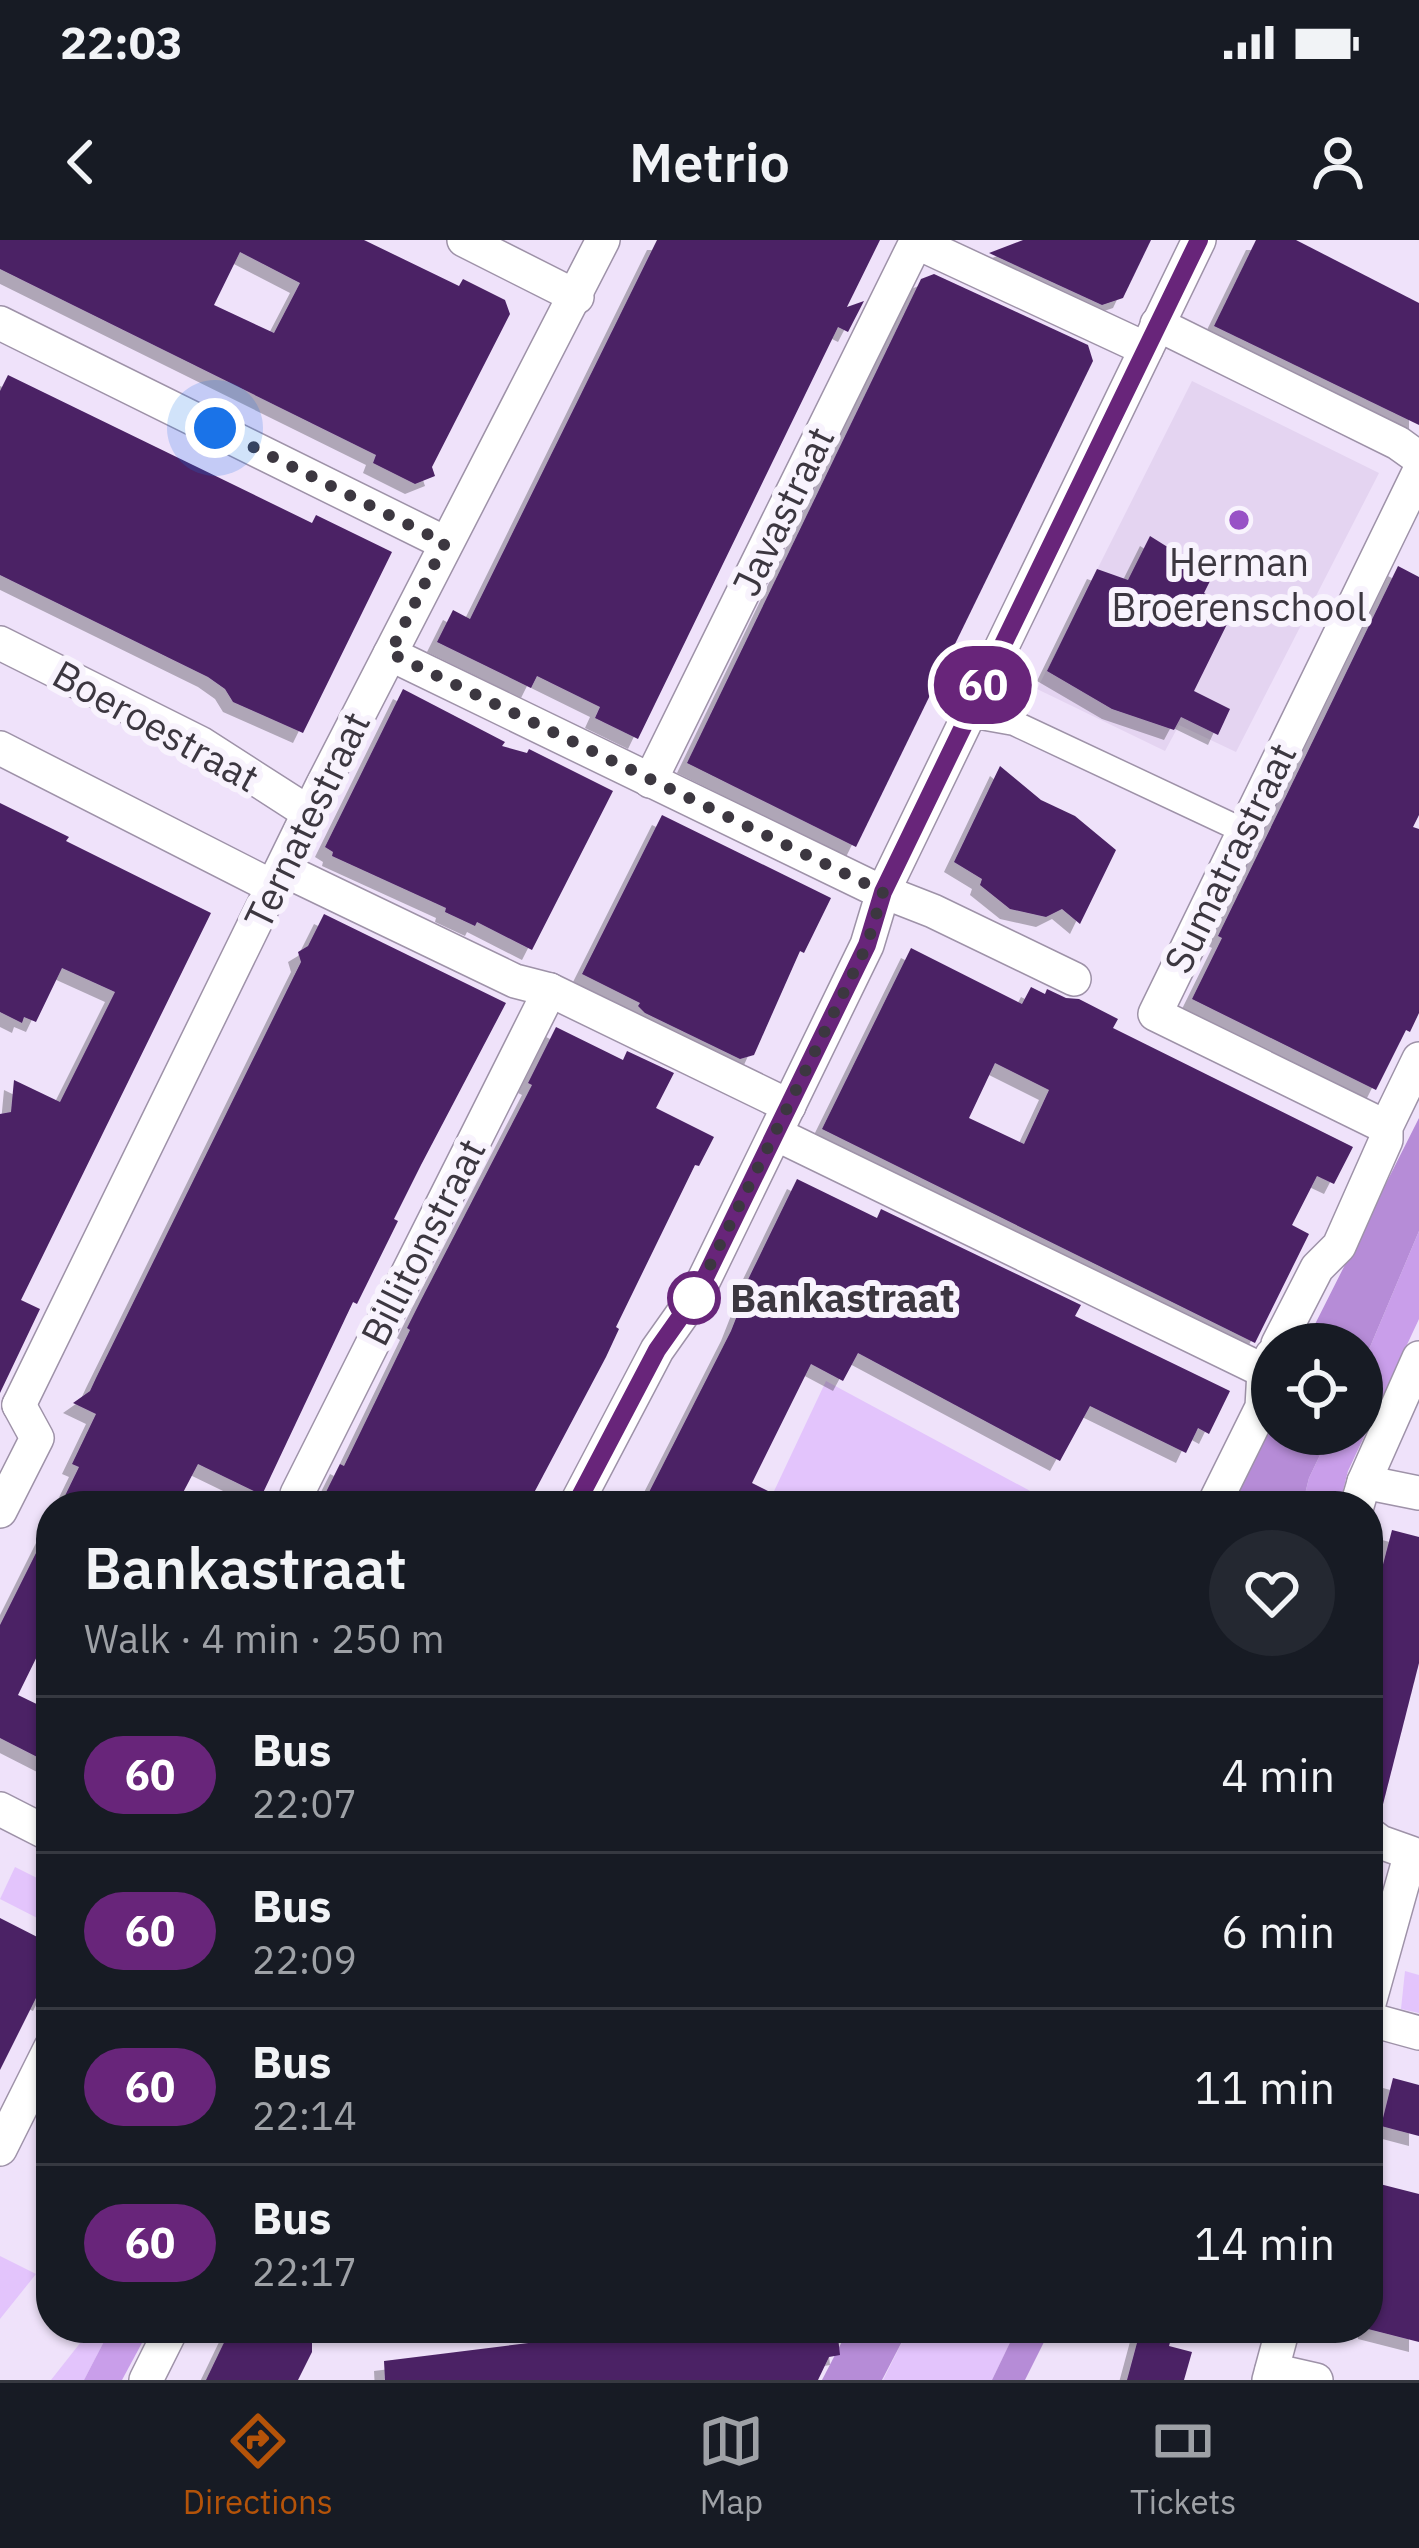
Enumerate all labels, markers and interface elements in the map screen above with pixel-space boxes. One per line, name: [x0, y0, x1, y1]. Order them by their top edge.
text: 22:03: [60, 13, 183, 71]
text: Metrio: [629, 127, 790, 197]
icon: back: [48, 129, 114, 195]
icon: person: [1305, 129, 1371, 195]
your location: [185, 398, 245, 458]
street label: Javastraat: [720, 418, 845, 604]
marker: Herman Broerenschool: [1226, 507, 1252, 533]
place label: Herman Broerenschool: [1111, 536, 1367, 632]
line badge: 60: [929, 646, 1037, 724]
street label: Boeroestraat: [44, 648, 268, 803]
text: 60: [958, 657, 1008, 712]
street label: Ternatestraat: [232, 703, 381, 937]
street label: Sumatrastraat: [1152, 734, 1307, 981]
street label: Billitonstraat: [349, 1130, 496, 1354]
place label: Bankastraat: [730, 1272, 955, 1323]
marker: Bankastraat: [669, 1273, 719, 1323]
map controls: [1251, 1323, 1383, 1455]
button: locate: [1251, 1323, 1383, 1455]
button: heart: [1209, 1530, 1335, 1656]
text: Bankastraat: [84, 1531, 407, 1605]
text: Walk · 4 min · 250 m: [84, 1613, 445, 1664]
text: Bus: [252, 1720, 332, 1778]
text: 4 min: [1221, 1746, 1335, 1804]
text: 60: [125, 1747, 175, 1802]
text: 22:07: [252, 1778, 357, 1829]
text: Bus: [252, 1876, 332, 1934]
text: 6 min: [1221, 1902, 1335, 1960]
text: 60: [125, 1903, 175, 1958]
text: 22:09: [252, 1934, 357, 1985]
text: Bus: [252, 2032, 332, 2090]
text: 11 min: [1194, 2058, 1335, 2116]
text: 60: [125, 2059, 175, 2114]
text: 22:14: [252, 2090, 357, 2141]
text: Bus: [252, 2188, 332, 2246]
text: 14 min: [1194, 2214, 1335, 2272]
text: 60: [125, 2215, 175, 2270]
text: 22:17: [252, 2246, 357, 2297]
tab: Directions: [183, 2408, 333, 2523]
tab: Map: [698, 2408, 764, 2523]
tab: Tickets: [1130, 2408, 1236, 2523]

